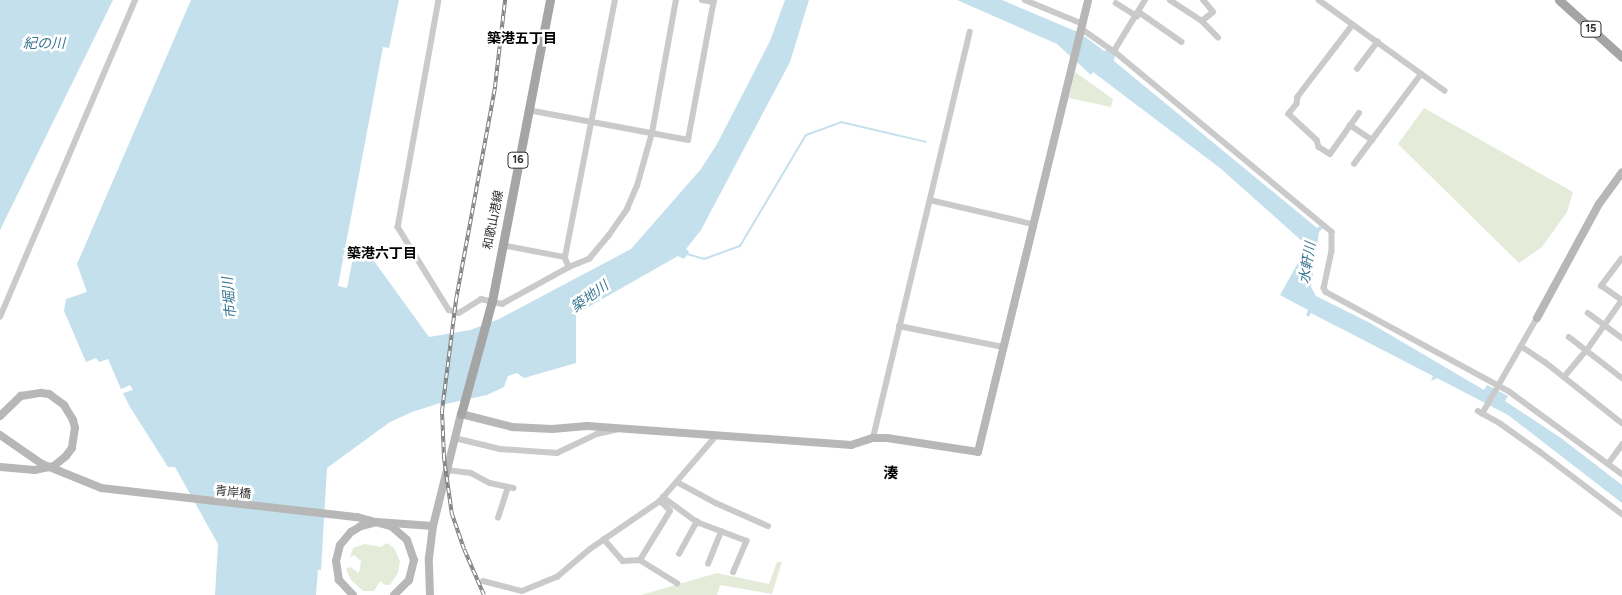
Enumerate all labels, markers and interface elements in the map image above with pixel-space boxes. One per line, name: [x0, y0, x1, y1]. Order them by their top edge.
road number: 15: [1580, 20, 1602, 38]
district label: 築港五丁目: [487, 31, 557, 47]
water label: 紀の川: [23, 36, 65, 52]
road number: 16: [507, 152, 529, 168]
street label: 和歌山港線: [481, 189, 507, 251]
water label: 水軒川: [1296, 241, 1320, 285]
district label: 築港六丁目: [347, 246, 417, 262]
water label: 市堀川: [220, 276, 240, 320]
water label: 築地川: [568, 278, 612, 316]
district label: 湊: [884, 465, 898, 483]
street label: 青岸橋: [214, 484, 252, 502]

